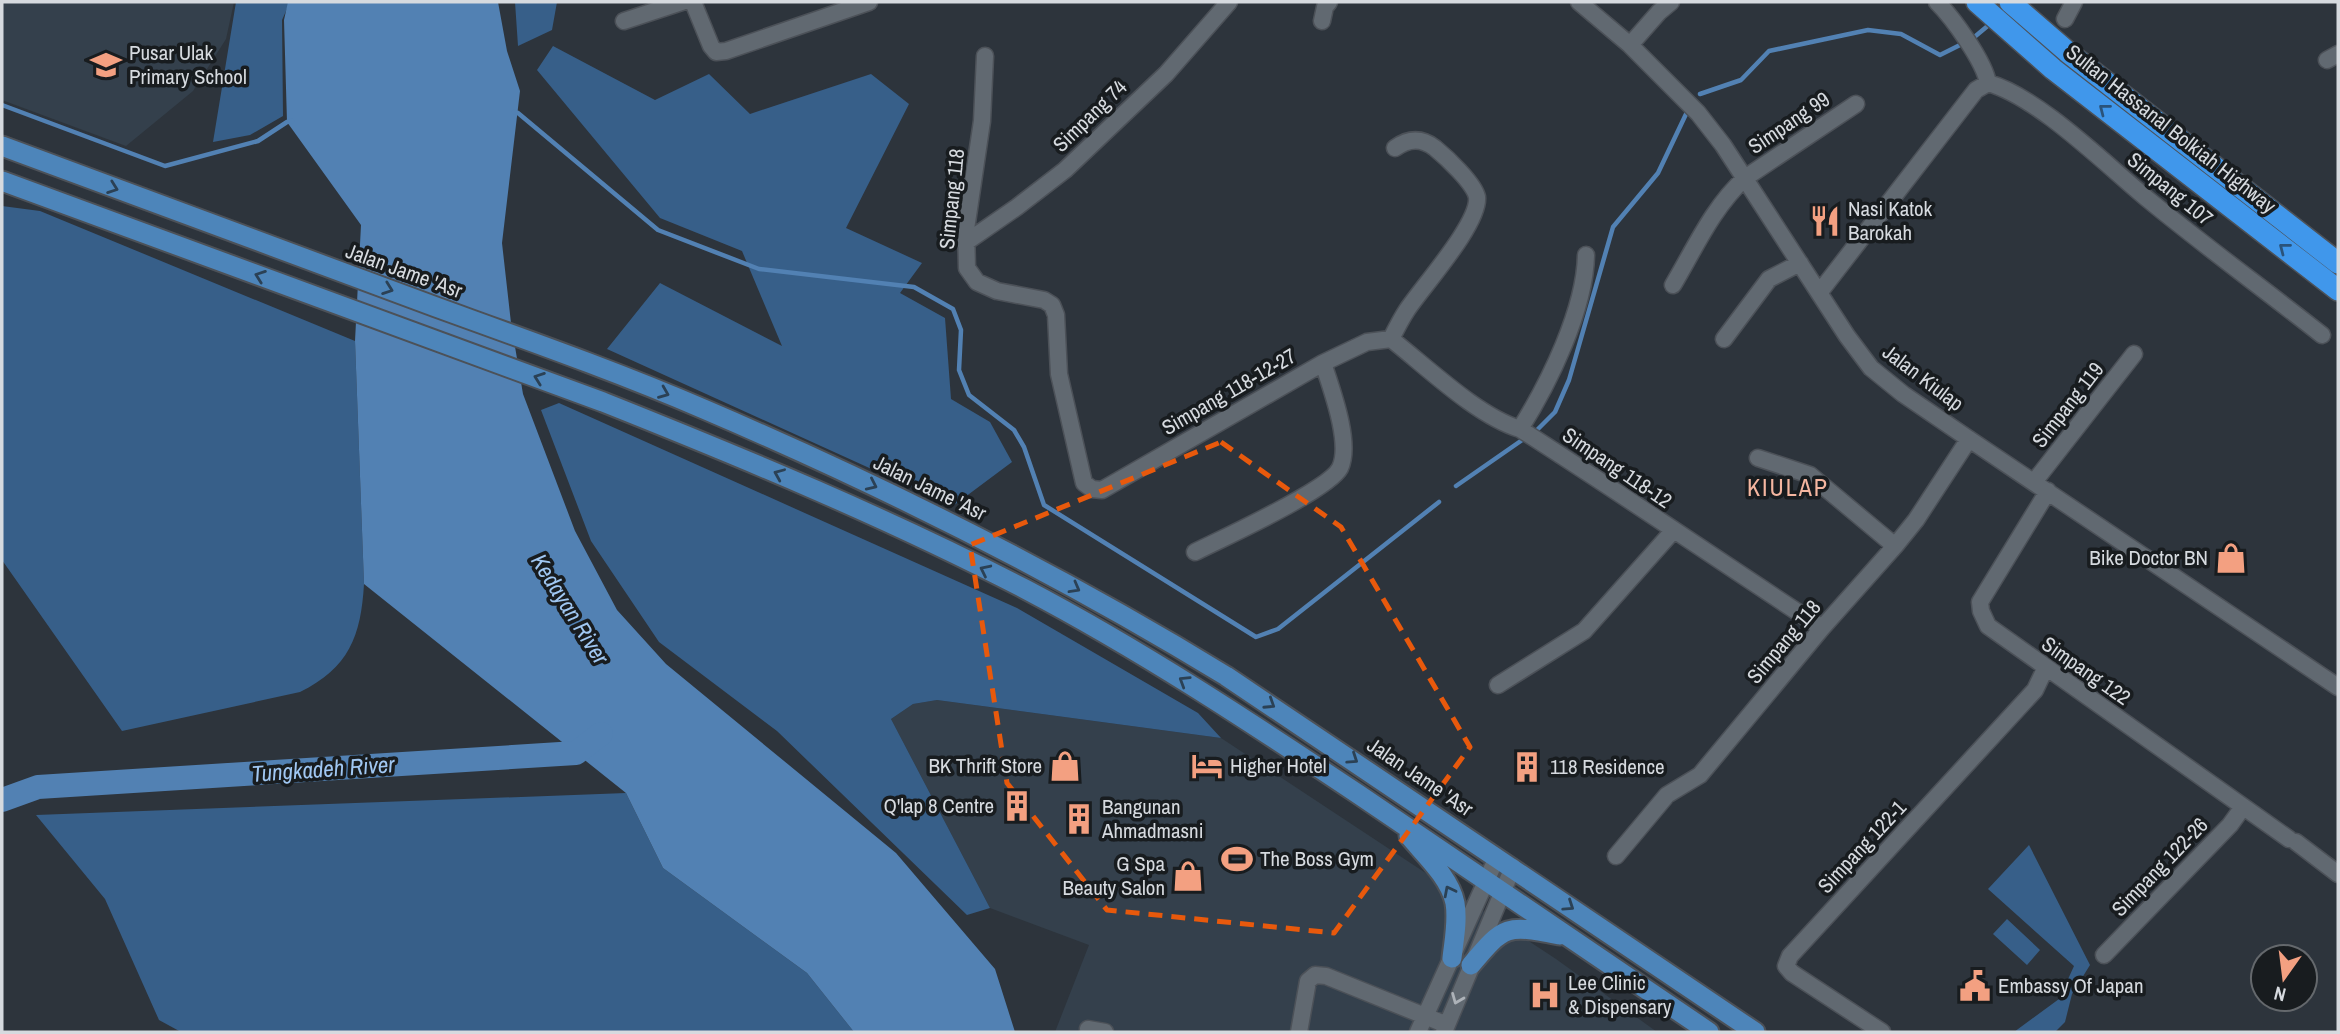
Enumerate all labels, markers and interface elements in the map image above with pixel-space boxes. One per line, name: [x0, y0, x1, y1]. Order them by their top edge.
street label: Sultan Hassanal Bolkiah Highway: [2060, 37, 2283, 220]
place label: Pusar Ulak Primary School: [129, 38, 247, 91]
school or university icon: Pusar Ulak Primary School: [89, 48, 123, 82]
street label: Simpang 74: [1046, 73, 1133, 158]
street label: Simpang 99: [1742, 85, 1835, 161]
one-way arrow: [2099, 105, 2112, 118]
street label: Simpang 107: [2121, 145, 2219, 232]
street label: Simpang 118: [932, 147, 971, 251]
one-way arrow: [107, 179, 119, 193]
place label: Nasi Katok Barokah: [1848, 194, 1933, 247]
restaurant icon: Nasi Katok Barokah: [1808, 204, 1842, 238]
street label: Jalan Jame 'Asr: [342, 236, 467, 305]
one-way arrow: [2279, 244, 2292, 256]
one-way arrow: [255, 270, 267, 284]
one-way arrow: [382, 281, 394, 295]
street label: Jalan Kiulap: [1877, 338, 1970, 418]
street label: Simpang 118-12-27: [1156, 341, 1301, 442]
street label: Simpang 119: [2025, 356, 2110, 453]
one-way arrow: [533, 372, 545, 386]
one-way arrow: [657, 384, 669, 398]
street label: Simpang 118-12: [1557, 420, 1678, 515]
street label: Jalan Jame 'Asr: [869, 448, 992, 527]
one-way arrow: [774, 468, 786, 482]
district label: KIULAP: [1747, 471, 1829, 503]
one-way arrow: [865, 476, 877, 490]
shop icon: Bike Doctor BN: [2214, 541, 2248, 575]
place label: Bike Doctor BN: [2089, 543, 2208, 572]
water label: Kedayan River: [524, 548, 617, 670]
one-way arrow: [980, 564, 992, 578]
one-way arrow: [1068, 580, 1080, 593]
street label: Simpang 118: [1740, 594, 1827, 690]
street label: Simpang 122: [2036, 629, 2137, 712]
one-way arrow: [1178, 676, 1191, 689]
one-way arrow: [1263, 696, 1276, 709]
street label: Jalan Jame 'Asr: [1362, 730, 1479, 823]
water label: Tungkadeh River: [251, 748, 396, 789]
shop icon: BK Thrift Store: [1048, 749, 1082, 783]
hotel icon: Higher Hotel: [1190, 749, 1224, 783]
building icon: 118 Residence: [1510, 750, 1544, 784]
place label: BK Thrift Store: [928, 751, 1042, 780]
place label: Higher Hotel: [1230, 751, 1327, 780]
one-way arrow: [1345, 751, 1358, 764]
place label: 118 Residence: [1550, 752, 1665, 781]
building icon: Q'lap 8 Centre: [1000, 789, 1034, 823]
place label: Q'lap 8 Centre: [883, 791, 994, 820]
place label: Bangunan Ahmadmasni: [1101, 792, 1203, 845]
street label: Simpang 122-1: [1811, 793, 1913, 900]
building icon: Bangunan Ahmadmasni: [1062, 802, 1096, 836]
street label: Simpang 122-26: [2105, 811, 2214, 923]
sports icon: The Boss Gym: [1220, 842, 1254, 876]
place label: The Boss Gym: [1260, 844, 1374, 873]
place label: G Spa Beauty Salon: [1063, 849, 1165, 902]
shop icon: G Spa Beauty Salon: [1171, 859, 1205, 893]
one-way arrow: [1444, 886, 1458, 898]
one-way arrow: [1561, 898, 1574, 910]
north arrow: [2249, 943, 2319, 1013]
place label: Lee Clinic & Dispensary: [1568, 968, 1672, 1021]
public building icon: Embassy Of Japan: [1958, 969, 1992, 1003]
place label: Embassy Of Japan: [1998, 971, 2144, 1000]
hospital icon: Lee Clinic & Dispensary: [1528, 978, 1562, 1012]
text: N: [2271, 981, 2288, 1008]
one-way arrow: [1451, 993, 1465, 1005]

